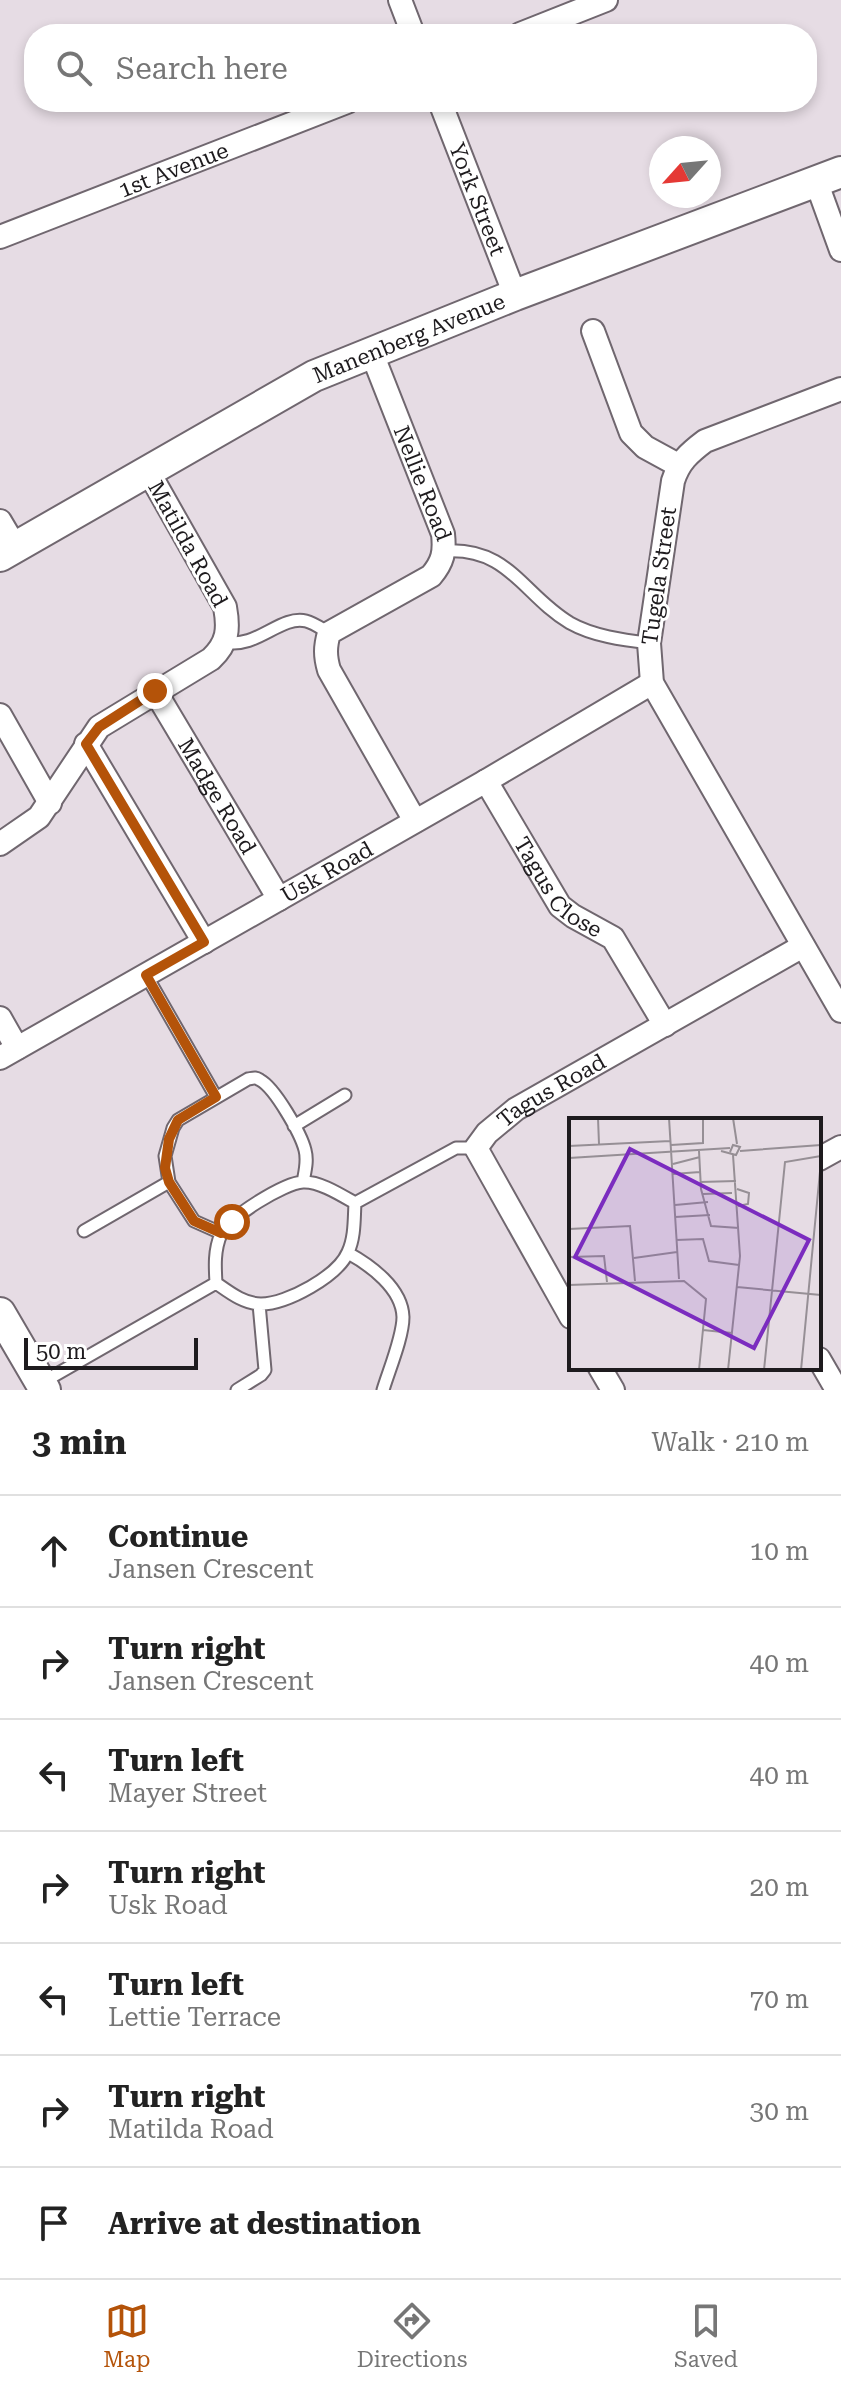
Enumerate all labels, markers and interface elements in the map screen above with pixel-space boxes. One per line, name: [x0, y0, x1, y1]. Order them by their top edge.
search box: [24, 24, 817, 112]
icon: search: [52, 46, 96, 90]
text: Search here: [116, 51, 288, 86]
north arrow: [649, 136, 721, 208]
street label: 1st Avenue: [115, 137, 232, 202]
street label: York Street: [445, 139, 511, 259]
street label: Manenberg Avenue: [309, 288, 508, 388]
street label: Nellie Road: [389, 422, 457, 544]
street label: Matilda Road: [143, 477, 233, 611]
street label: Tugela Street: [637, 505, 681, 647]
route end: [137, 673, 173, 709]
street label: Madge Road: [173, 733, 262, 858]
street label: Tagus Close: [509, 832, 606, 942]
street label: Usk Road: [276, 836, 377, 908]
street label: Tagus Road: [492, 1048, 610, 1132]
inset map: [569, 1118, 821, 1370]
route start: [214, 1204, 250, 1240]
scale bar: [24, 1334, 198, 1370]
text: 50 m: [36, 1339, 86, 1364]
text: 3 min: [32, 1422, 127, 1462]
text: Walk · 210 m: [651, 1427, 809, 1457]
text: Continue: [108, 1519, 248, 1554]
icon: ahead: [32, 1529, 76, 1573]
text: 10 m: [750, 1536, 809, 1566]
text: Jansen Crescent: [108, 1554, 314, 1584]
text: Turn right: [108, 1631, 265, 1666]
icon: right: [32, 1641, 76, 1685]
text: 40 m: [750, 1648, 809, 1678]
text: Jansen Crescent: [108, 1666, 314, 1696]
text: Turn left: [108, 1743, 244, 1778]
icon: left: [32, 1753, 76, 1797]
text: 40 m: [750, 1760, 809, 1790]
text: Mayer Street: [108, 1778, 267, 1808]
text: Turn right: [108, 1855, 265, 1890]
icon: right: [32, 1865, 76, 1909]
text: 20 m: [750, 1872, 809, 1902]
text: Usk Road: [108, 1890, 228, 1920]
text: Turn left: [108, 1967, 244, 2002]
icon: left: [32, 1977, 76, 2021]
text: 70 m: [750, 1984, 809, 2014]
text: Lettie Terrace: [108, 2002, 281, 2032]
text: Turn right: [108, 2079, 265, 2114]
icon: right: [32, 2089, 76, 2133]
text: 30 m: [750, 2096, 809, 2126]
text: Matilda Road: [108, 2114, 274, 2144]
icon: arrive: [32, 2201, 76, 2245]
text: Arrive at destination: [108, 2206, 421, 2241]
tab: Map: [103, 2299, 150, 2372]
tab: Directions: [357, 2299, 467, 2372]
tab: Saved: [674, 2299, 738, 2372]

